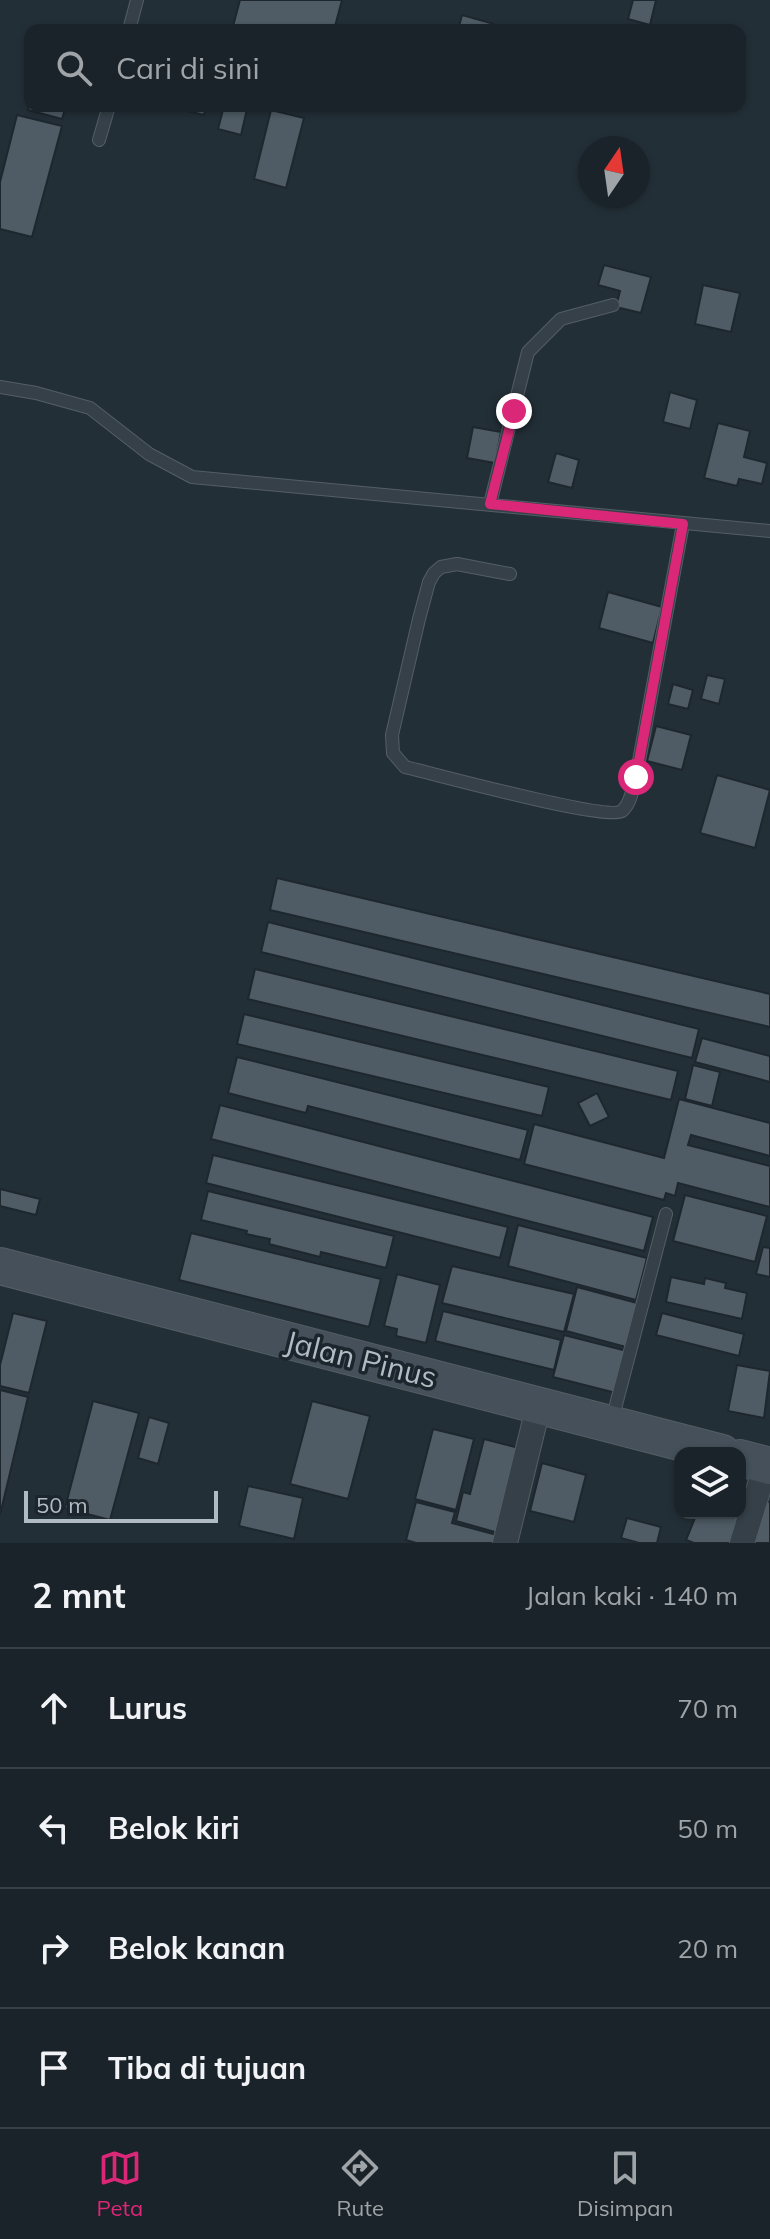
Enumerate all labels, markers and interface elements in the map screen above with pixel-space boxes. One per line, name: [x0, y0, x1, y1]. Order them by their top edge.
search box: [24, 24, 746, 112]
icon: search: [52, 46, 96, 90]
text: Cari di sini: [116, 49, 260, 87]
north arrow: [578, 136, 650, 208]
route end: [496, 393, 532, 429]
route start: [618, 759, 654, 795]
street label: Jalan Pinus: [281, 1322, 441, 1396]
map controls: [674, 1447, 746, 1519]
button: layers: [674, 1447, 746, 1519]
scale bar: [24, 1487, 218, 1523]
text: 50 m: [36, 1491, 87, 1519]
text: 2 mnt: [32, 1574, 126, 1617]
text: Jalan kaki · 140 m: [526, 1579, 738, 1612]
icon: ahead: [32, 1686, 76, 1730]
text: Lurus: [108, 1689, 187, 1727]
text: 70 m: [677, 1692, 738, 1725]
icon: left: [32, 1806, 76, 1850]
text: Belok kiri: [108, 1809, 240, 1847]
text: 50 m: [677, 1812, 738, 1845]
icon: right: [32, 1926, 76, 1970]
text: Belok kanan: [108, 1929, 285, 1967]
text: 20 m: [677, 1932, 738, 1965]
icon: arrive: [32, 2046, 76, 2090]
text: Tiba di tujuan: [108, 2049, 306, 2087]
tab: Peta: [97, 2146, 143, 2222]
tab: Rute: [336, 2146, 384, 2222]
tab: Disimpan: [577, 2146, 673, 2222]

